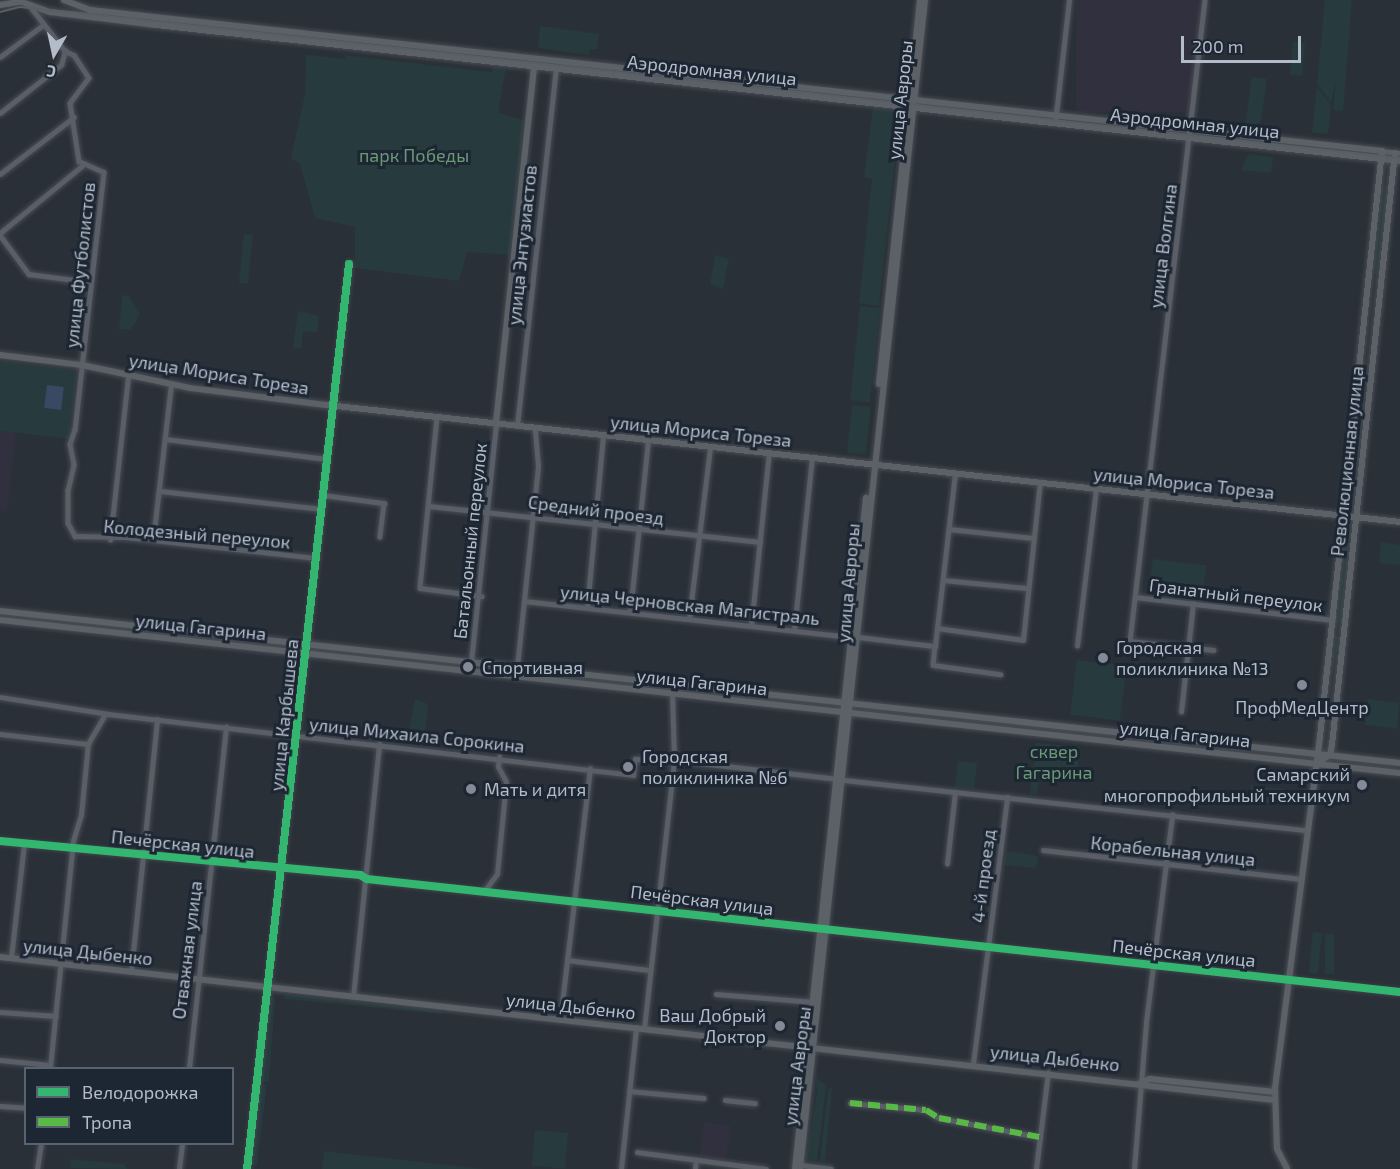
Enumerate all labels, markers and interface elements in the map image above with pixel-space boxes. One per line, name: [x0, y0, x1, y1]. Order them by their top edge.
north arrow: [24, 24, 84, 84]
scale bar: [1184, 24, 1304, 62]
text: 200 m: [1192, 35, 1244, 57]
street label: улица Авроры: [883, 39, 917, 161]
street label: Аэродромная улица: [626, 50, 798, 90]
text: С: [45, 62, 57, 82]
street label: Аэродромная улица: [1109, 103, 1281, 143]
park label: парк Победы: [359, 144, 469, 166]
street label: улица Энтузиастов: [503, 164, 541, 326]
street label: улица Футболистов: [61, 181, 99, 349]
street label: улица Волгина: [1145, 183, 1181, 309]
street label: улица Мориса Тореза: [127, 349, 311, 399]
street label: Революционная улица: [1326, 365, 1368, 557]
street label: улица Мориса Тореза: [609, 411, 793, 451]
street label: Батальонный переулок: [449, 442, 491, 640]
street label: улица Мориса Тореза: [1092, 463, 1276, 503]
street label: Средний проезд: [527, 491, 665, 529]
street label: Колодезный переулок: [103, 515, 291, 553]
street label: улица Авроры: [832, 522, 864, 644]
street label: Гранатный переулок: [1148, 574, 1324, 616]
street label: улица Черновская Магистраль: [559, 581, 821, 629]
street label: улица Гагарина: [135, 609, 267, 645]
place label: Городская поликлиника №13: [1116, 637, 1269, 680]
street label: улица Карбышева: [265, 638, 303, 792]
marker: Городская поликлиника №13: [1094, 649, 1112, 667]
place label: Спортивная: [482, 656, 583, 678]
marker: Спортивная: [459, 658, 477, 676]
street label: улица Гагарина: [636, 664, 768, 700]
marker: ПрофМедЦентр: [1293, 676, 1311, 694]
place label: ПрофМедЦентр: [1235, 696, 1369, 718]
street label: улица Михаила Сорокина: [308, 713, 526, 757]
street label: улица Гагарина: [1119, 716, 1251, 752]
park label: сквер Гагарина: [1016, 741, 1092, 783]
place label: Городская поликлиника №6: [642, 746, 788, 789]
marker: Городская поликлиника №6: [619, 758, 637, 776]
place label: Самарский многопрофильный техникум: [1104, 764, 1350, 806]
place label: Мать и дитя: [484, 778, 586, 800]
marker: Самарский многопрофильный техникум: [1355, 778, 1369, 792]
marker: Мать и дитя: [462, 780, 480, 798]
street label: Печёрская улица: [110, 826, 256, 862]
street label: 4-й проезд: [967, 828, 999, 924]
street label: Корабельная улица: [1090, 832, 1256, 870]
street label: Отважная улица: [168, 879, 206, 1021]
street label: Печёрская улица: [629, 881, 775, 919]
street label: улица Дыбенко: [22, 934, 154, 970]
street label: Печёрская улица: [1111, 935, 1257, 971]
street label: улица Дыбенко: [505, 988, 637, 1024]
place label: Ваш Добрый Доктор: [659, 1005, 766, 1048]
street label: улица Авроры: [779, 1005, 815, 1127]
marker: Ваш Добрый Доктор: [771, 1017, 789, 1035]
street label: улица Дыбенко: [989, 1040, 1121, 1076]
legend: [24, 1067, 234, 1145]
text: Велодорожка: [82, 1081, 198, 1103]
text: Тропа: [82, 1111, 132, 1133]

